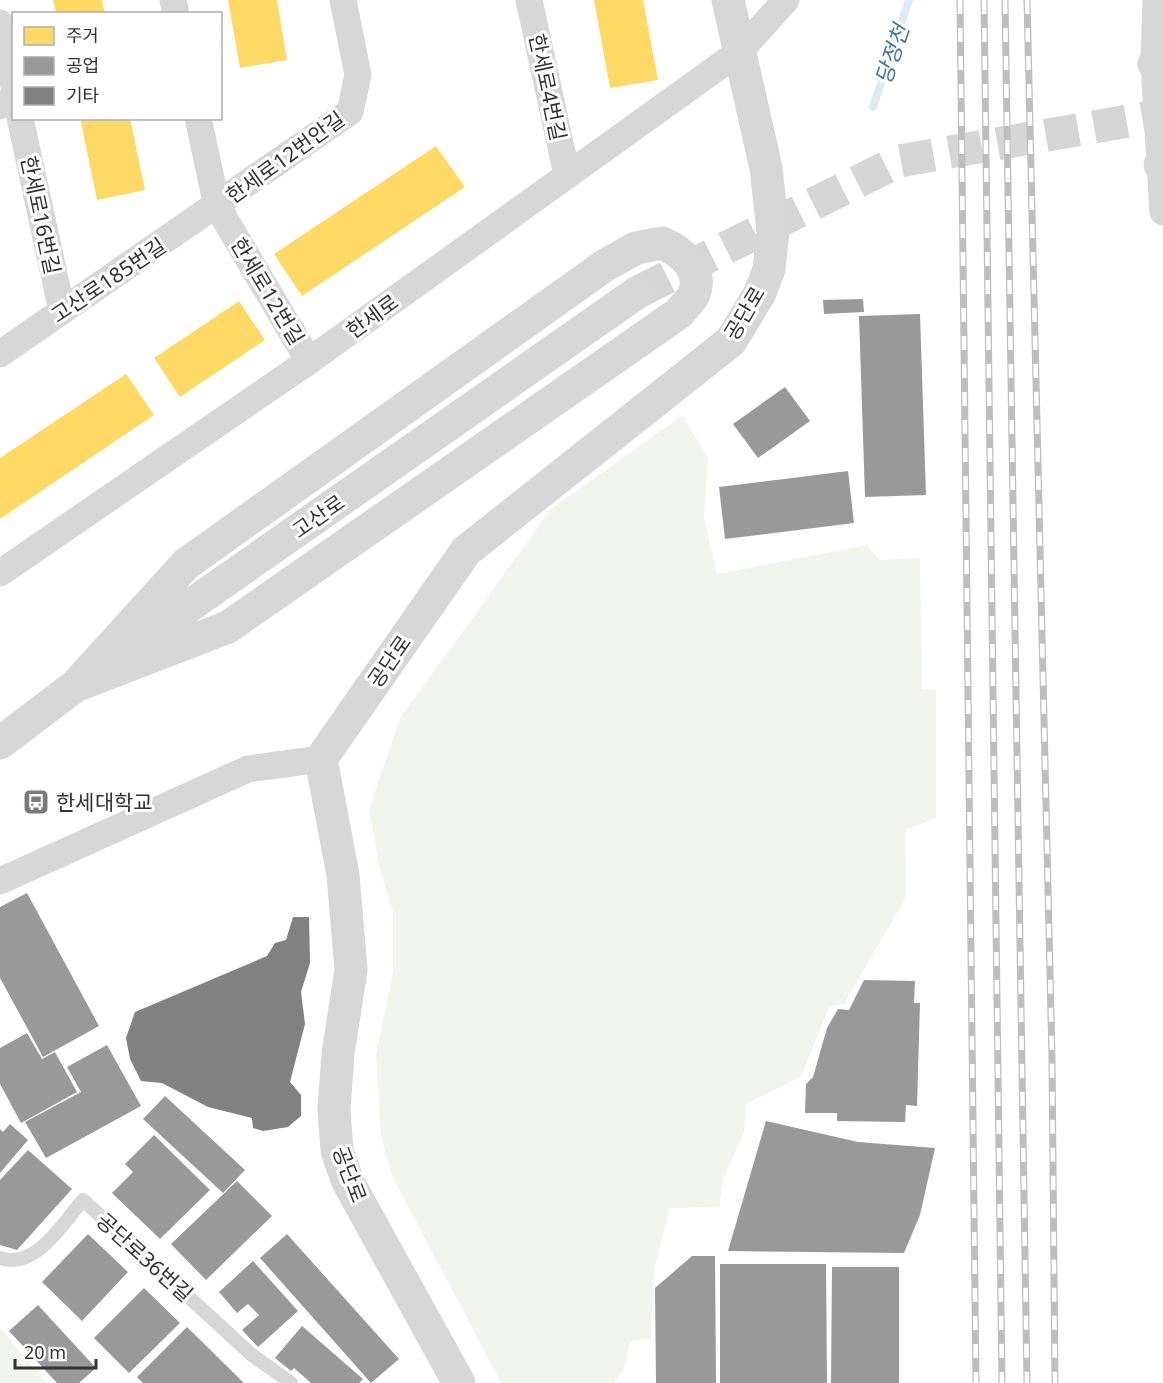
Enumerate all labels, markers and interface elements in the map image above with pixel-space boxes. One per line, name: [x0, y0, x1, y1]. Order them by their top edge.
legend: [12, 12, 222, 120]
water label: 당정천: [867, 18, 916, 88]
text: 주거: [66, 23, 99, 47]
street label: 한세로4번길: [523, 31, 573, 143]
text: 공업: [66, 53, 99, 77]
text: 기타: [66, 83, 100, 107]
street label: 한세로12번안길: [220, 105, 350, 209]
street label: 한세로16번길: [15, 153, 67, 277]
street label: 고산로185번길: [45, 231, 171, 329]
street label: 한세로12번길: [225, 232, 311, 350]
street label: 공단로: [717, 281, 771, 345]
street label: 한세로: [340, 288, 404, 344]
street label: 고산로: [286, 488, 350, 544]
street label: 공단로: [361, 629, 417, 693]
bus stop icon: 한세대학교: [21, 787, 51, 817]
place label: 한세대학교: [56, 788, 153, 816]
street label: 공단로: [327, 1142, 373, 1206]
street label: 공단로36번길: [91, 1206, 199, 1308]
scale bar: [15, 1332, 96, 1370]
text: 20 m: [24, 1340, 66, 1364]

